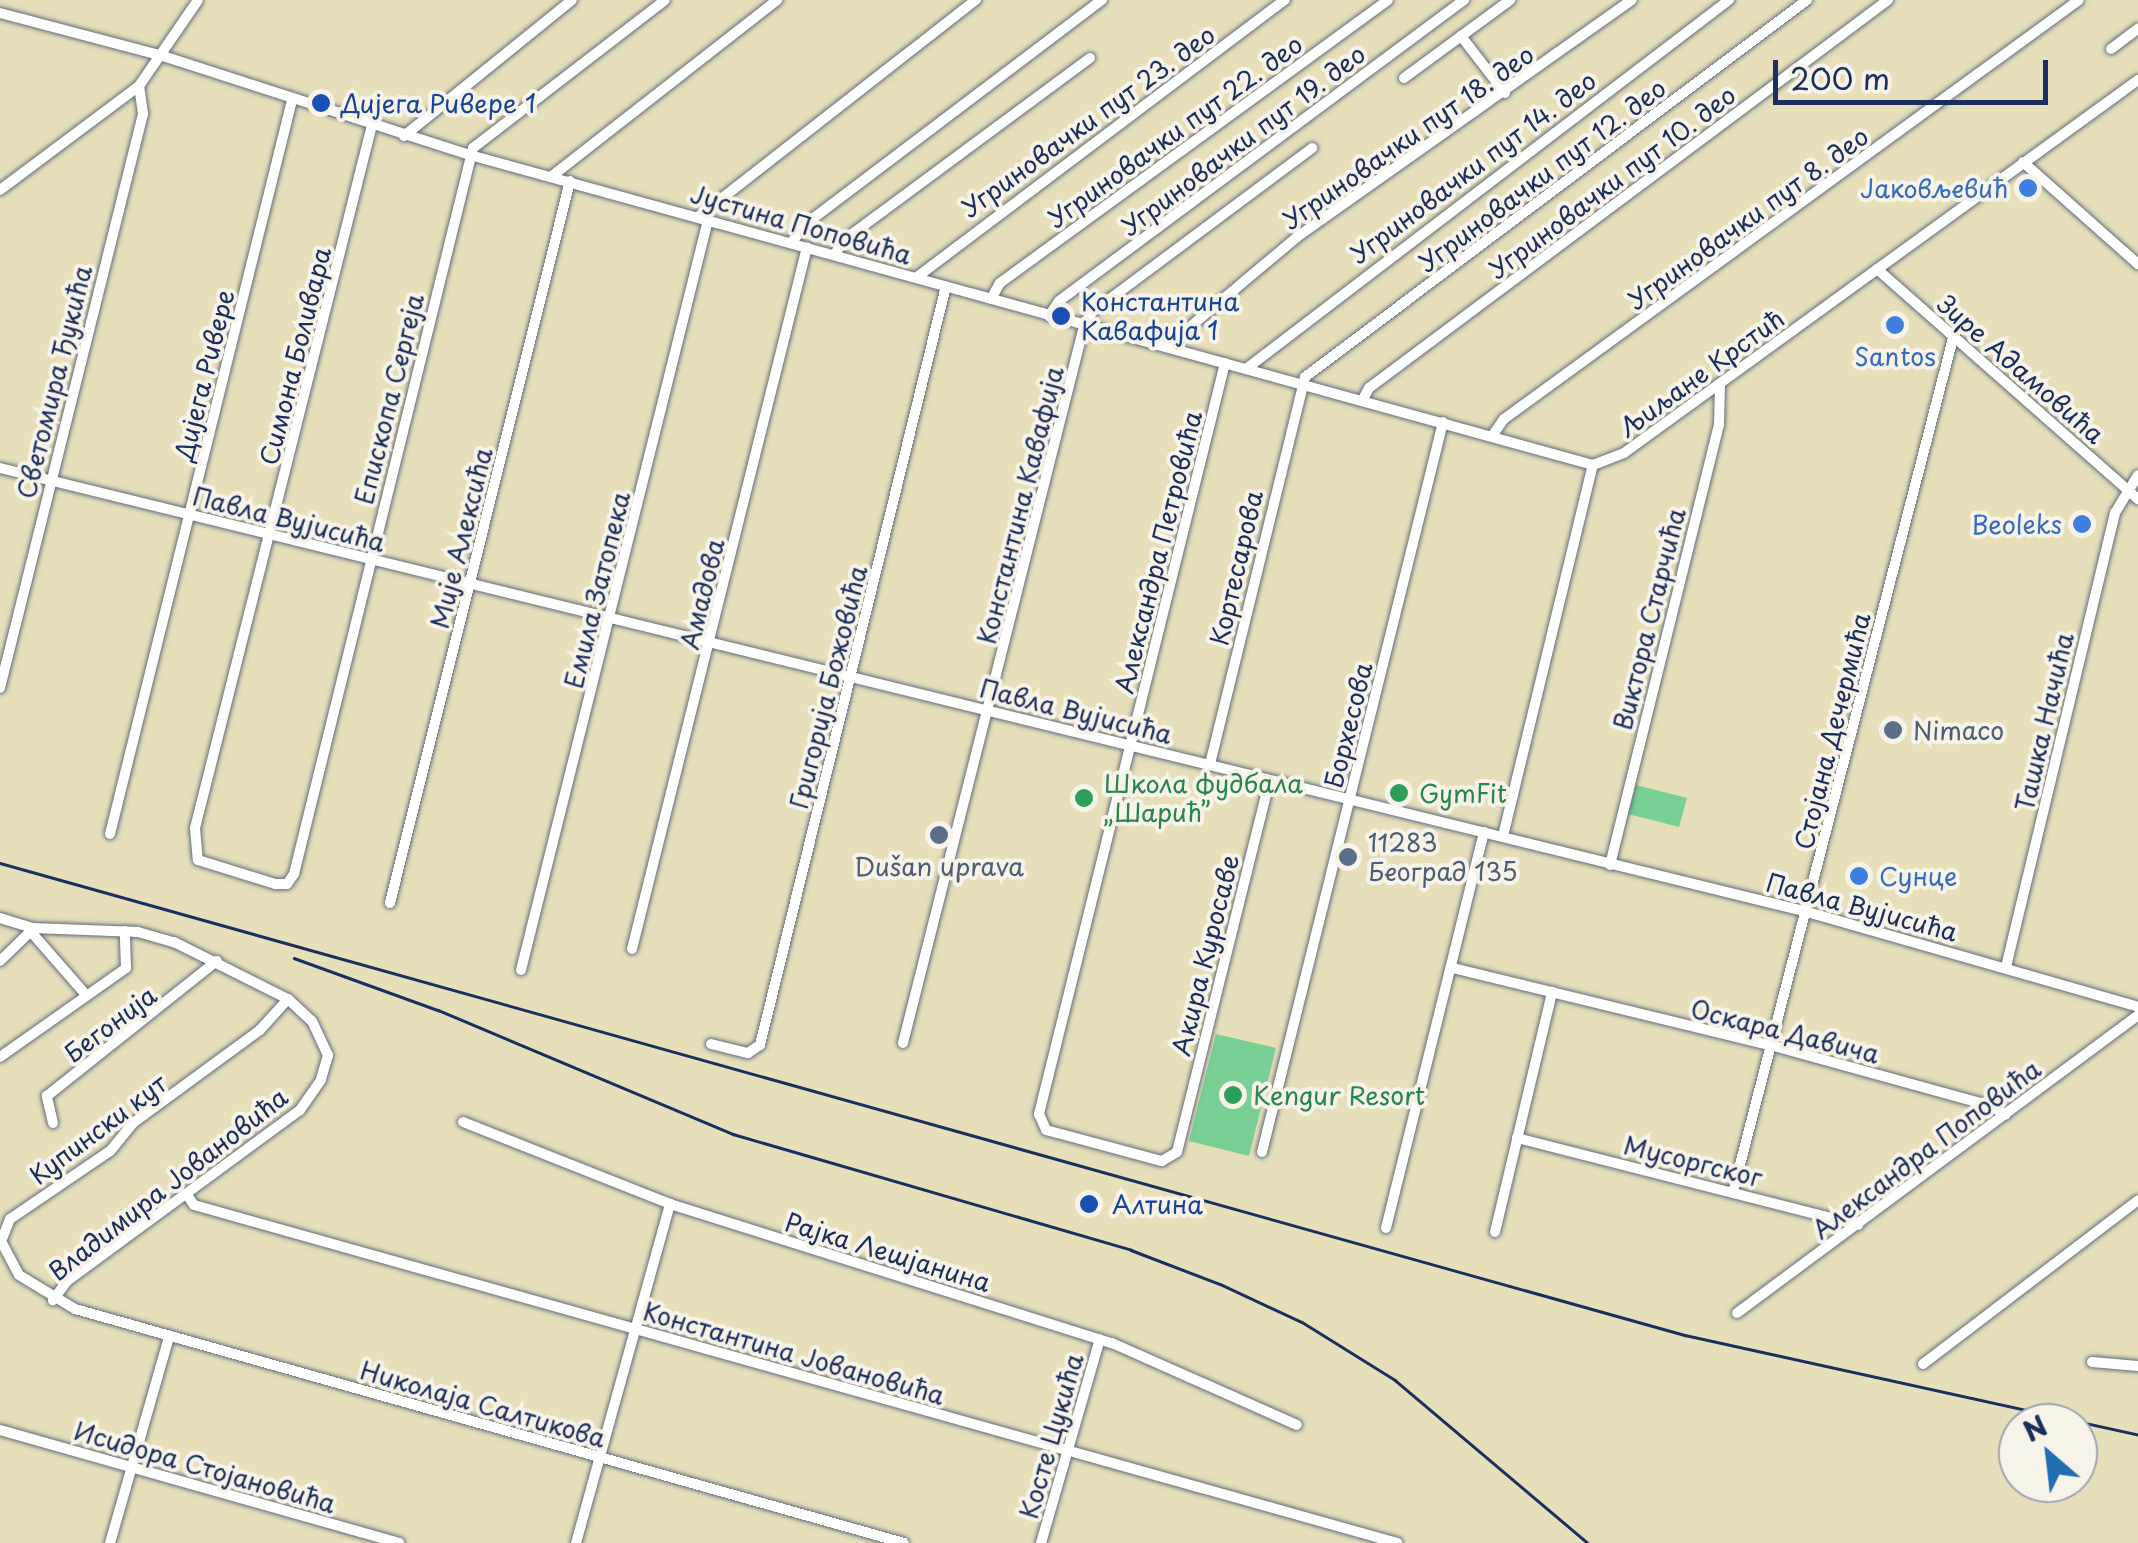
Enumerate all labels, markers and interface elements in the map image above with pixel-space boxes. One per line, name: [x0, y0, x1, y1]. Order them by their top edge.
street label: Угриновачки пут 23. део: [954, 18, 1222, 224]
street label: Угриновачки пут 22. део: [1041, 28, 1309, 234]
street label: Угриновачки пут 19. део: [1114, 38, 1372, 242]
street label: Угриновачки пут 18. део: [1275, 38, 1541, 236]
scale bar: [1778, 40, 2053, 102]
text: 200 m: [1790, 55, 1890, 100]
street label: Угриновачки пут 14. део: [1342, 63, 1604, 271]
street label: Угриновачки пут 12. део: [1411, 71, 1673, 279]
street label: Угриновачки пут 10. део: [1481, 78, 1743, 286]
place label: Дијега Ривере 1: [341, 88, 536, 118]
marker: Дијега Ривере 1: [310, 92, 332, 114]
street label: Угриновачки пут 8. део: [1621, 120, 1875, 316]
place label: Јаковљевић: [1860, 173, 2008, 203]
marker: Јаковљевић: [2017, 177, 2039, 199]
street label: Јустина Поповића: [686, 178, 916, 270]
street label: Симона Боливара: [253, 244, 337, 468]
street label: Светомира Ђукића: [10, 262, 98, 502]
street label: Дијега Ривере: [168, 286, 240, 464]
place label: Константина Кавафија 1: [1081, 287, 1239, 346]
street label: Зире Адамовића: [1931, 288, 2111, 450]
street label: Епископа Сергеја: [348, 290, 430, 508]
street label: Љиљане Крстић: [1612, 303, 1790, 443]
marker: Константина Кавафија 1: [1050, 305, 1072, 327]
marker: Santos: [1884, 314, 1906, 336]
place label: Santos: [1854, 341, 1936, 371]
street label: Константина Кавафија: [971, 362, 1069, 648]
street label: Александра Петровића: [1108, 407, 1208, 697]
street label: Мије Алексића: [424, 444, 498, 632]
street label: Павла Вујисића: [190, 481, 388, 557]
street label: Емила Затопека: [558, 488, 636, 692]
street label: Кортесарова: [1204, 488, 1268, 648]
street label: Виктора Старчића: [1607, 504, 1691, 734]
place label: Beoleks: [1971, 509, 2062, 539]
marker: Beoleks: [2071, 513, 2093, 535]
street label: Амадова: [674, 536, 730, 652]
street label: Григорија Божовића: [783, 562, 873, 812]
street label: Стојана Дечермића: [1788, 609, 1876, 853]
street label: Ташка Начића: [2009, 629, 2079, 815]
street label: Борхесова: [1318, 659, 1378, 791]
street label: Павла Вујисића: [977, 673, 1175, 749]
place label: Nimaco: [1913, 715, 2004, 745]
marker: Nimaco: [1882, 719, 1904, 741]
place label: Школа фудбала „Шарић”: [1104, 769, 1304, 828]
place label: GymFit: [1419, 778, 1507, 808]
marker: GymFit: [1388, 782, 1410, 804]
marker: Школа фудбала „Шарић”: [1073, 787, 1095, 809]
marker: Dušan uprava: [928, 824, 950, 846]
place label: 11283 Београд 135: [1368, 828, 1518, 887]
marker: 11283 Београд 135: [1337, 846, 1359, 868]
place label: Dušan uprava: [854, 851, 1024, 881]
street label: Акира Куросаве: [1165, 851, 1245, 1059]
place label: Сунце: [1879, 861, 1957, 891]
marker: Сунце: [1848, 865, 1870, 887]
street label: Павла Вујисића: [1763, 867, 1961, 947]
street label: Бегонија: [58, 980, 162, 1068]
street label: Оскара Давича: [1687, 993, 1883, 1069]
street label: Александра Поповића: [1806, 1053, 2046, 1245]
street label: Купински кут: [23, 1067, 173, 1191]
place label: Kengur Resort: [1253, 1080, 1425, 1110]
street label: Владимира Јовановића: [43, 1082, 293, 1286]
marker: Kengur Resort: [1222, 1084, 1244, 1106]
street label: Мусоргског: [1621, 1129, 1765, 1193]
place label: Алтина: [1112, 1189, 1203, 1219]
marker: Алтина: [1076, 1191, 1102, 1217]
street label: Рајка Лешјанина: [781, 1206, 995, 1298]
street label: Константина Јовановића: [639, 1295, 949, 1411]
street label: Косте Цукића: [1013, 1350, 1089, 1522]
street label: Николаја Салтикова: [357, 1355, 609, 1453]
north arrow: [1998, 1403, 2098, 1503]
text: N: [2015, 1404, 2055, 1452]
street label: Исидора Стојановића: [71, 1415, 339, 1519]

